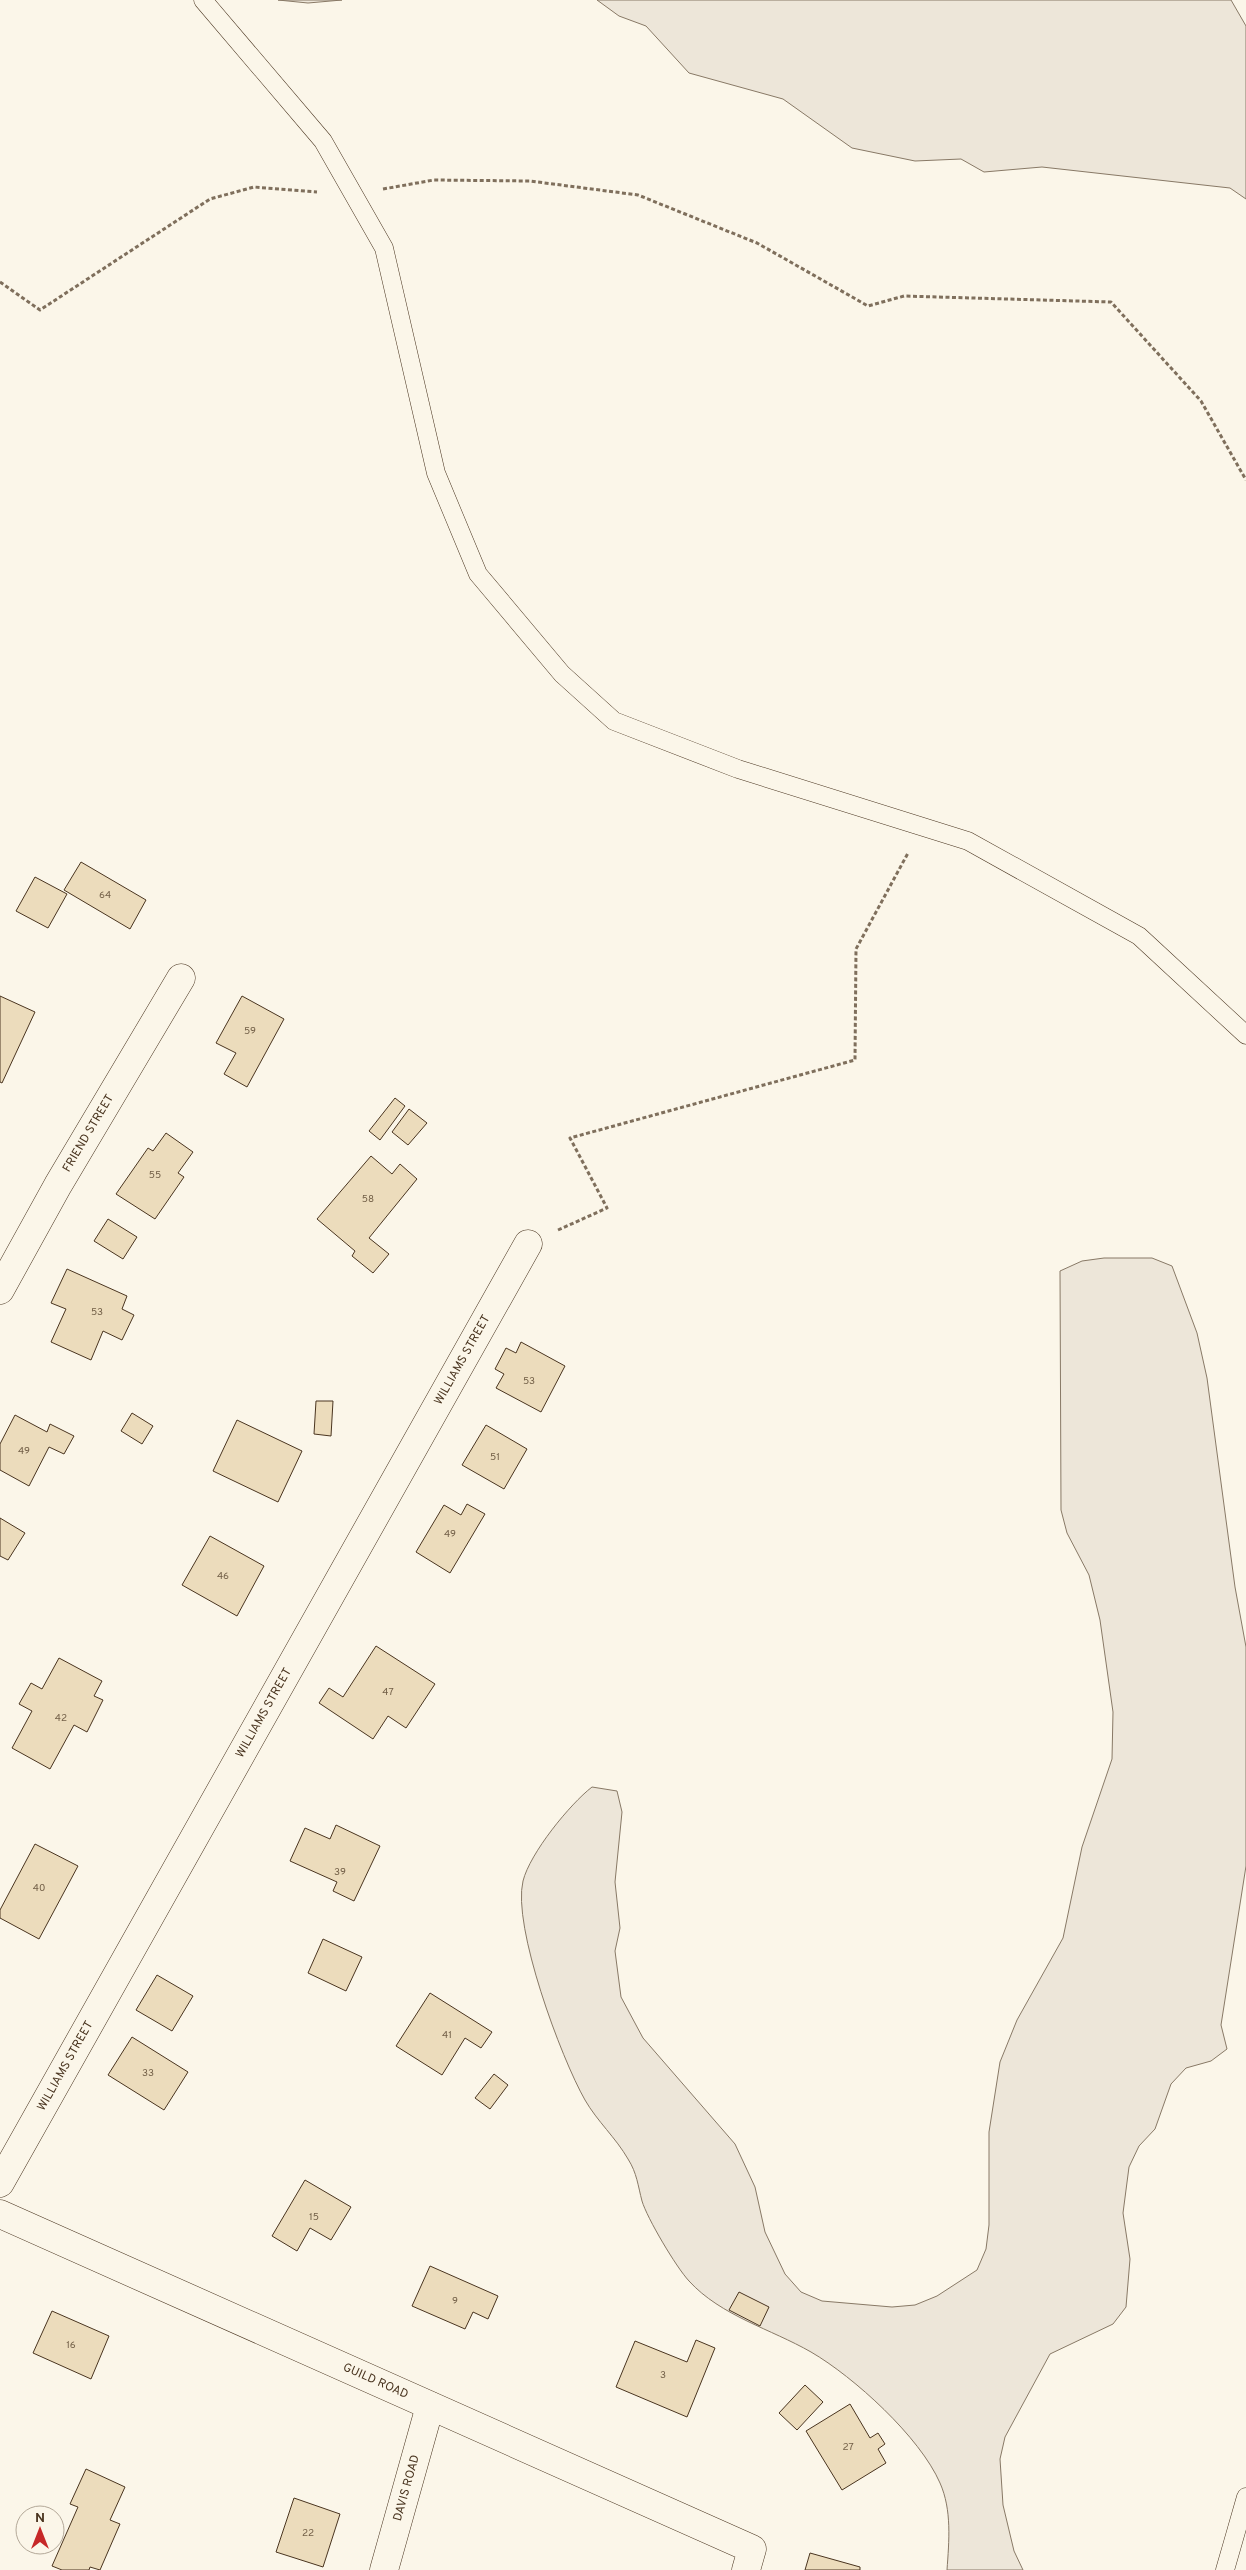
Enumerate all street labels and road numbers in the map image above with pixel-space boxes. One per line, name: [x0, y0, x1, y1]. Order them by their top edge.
street label: FRIEND STREET: [59, 1092, 118, 1175]
street label: WILLIAMS STREET: [431, 1312, 494, 1408]
street label: WILLIAMS STREET: [233, 1665, 296, 1761]
street label: WILLIAMS STREET: [34, 2018, 97, 2114]
street label: GUILD ROAD: [340, 2360, 411, 2403]
street label: DAVIS ROAD: [390, 2453, 424, 2523]

